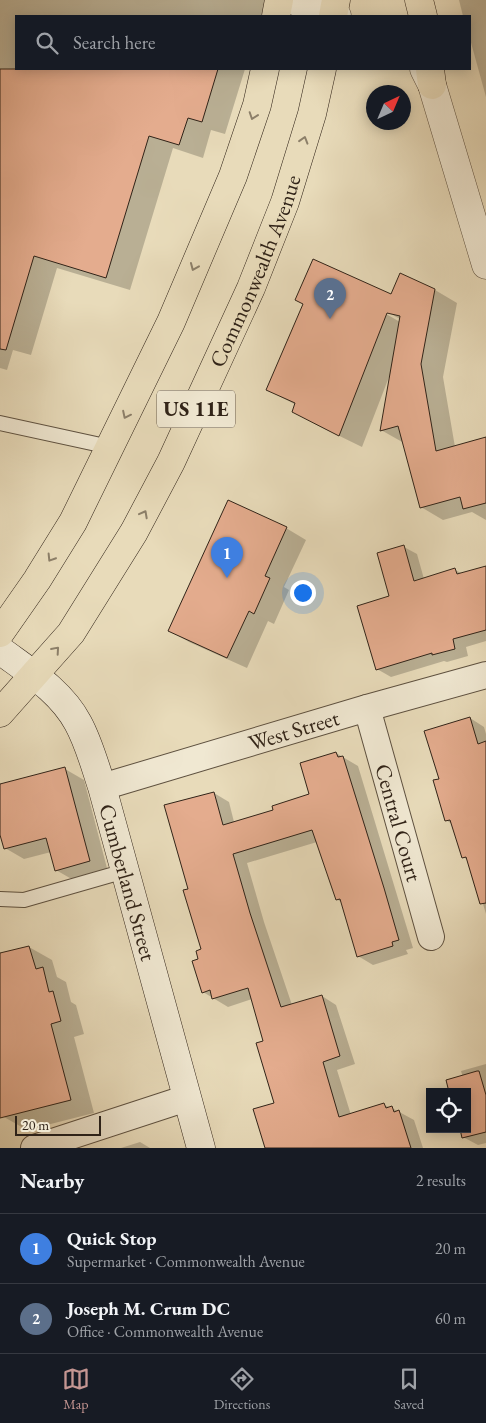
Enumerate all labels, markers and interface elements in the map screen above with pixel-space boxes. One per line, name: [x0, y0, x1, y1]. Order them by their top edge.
search box: [15, 15, 471, 70]
icon: search: [33, 29, 61, 57]
text: Search here: [73, 30, 155, 55]
north arrow: [366, 85, 411, 130]
one-way arrow: [249, 111, 259, 120]
one-way arrow: [299, 137, 309, 145]
street label: Commonwealth Avenue: [203, 171, 308, 372]
one-way arrow: [190, 262, 201, 271]
pin: 2: [314, 278, 346, 319]
road number: US 11E: [157, 390, 235, 428]
one-way arrow: [122, 410, 132, 419]
one-way arrow: [138, 510, 148, 519]
pin: 1: [211, 537, 243, 578]
one-way arrow: [47, 553, 57, 562]
your location: [290, 580, 316, 606]
one-way arrow: [50, 647, 59, 656]
street label: West Street: [245, 703, 343, 758]
street label: Central Court: [368, 761, 429, 885]
street label: Cumberland Street: [92, 801, 163, 964]
map controls: [426, 1088, 471, 1133]
button: locate: [426, 1088, 471, 1133]
scale bar: [15, 1113, 101, 1136]
text: 20 m: [22, 1116, 49, 1134]
text: Nearby: [20, 1167, 84, 1194]
text: 2 results: [416, 1170, 466, 1191]
text: Quick Stop: [67, 1226, 157, 1251]
text: 1: [32, 1238, 40, 1259]
text: 20 m: [435, 1238, 466, 1259]
text: Supermarket · Commonwealth Avenue: [67, 1251, 305, 1272]
text: Joseph M. Crum DC: [67, 1296, 230, 1321]
text: 2: [32, 1308, 40, 1329]
text: 60 m: [435, 1308, 466, 1329]
text: Office · Commonwealth Avenue: [67, 1321, 263, 1342]
tab: Map: [62, 1365, 90, 1413]
tab: Directions: [214, 1365, 270, 1413]
tab: Saved: [394, 1365, 424, 1413]

